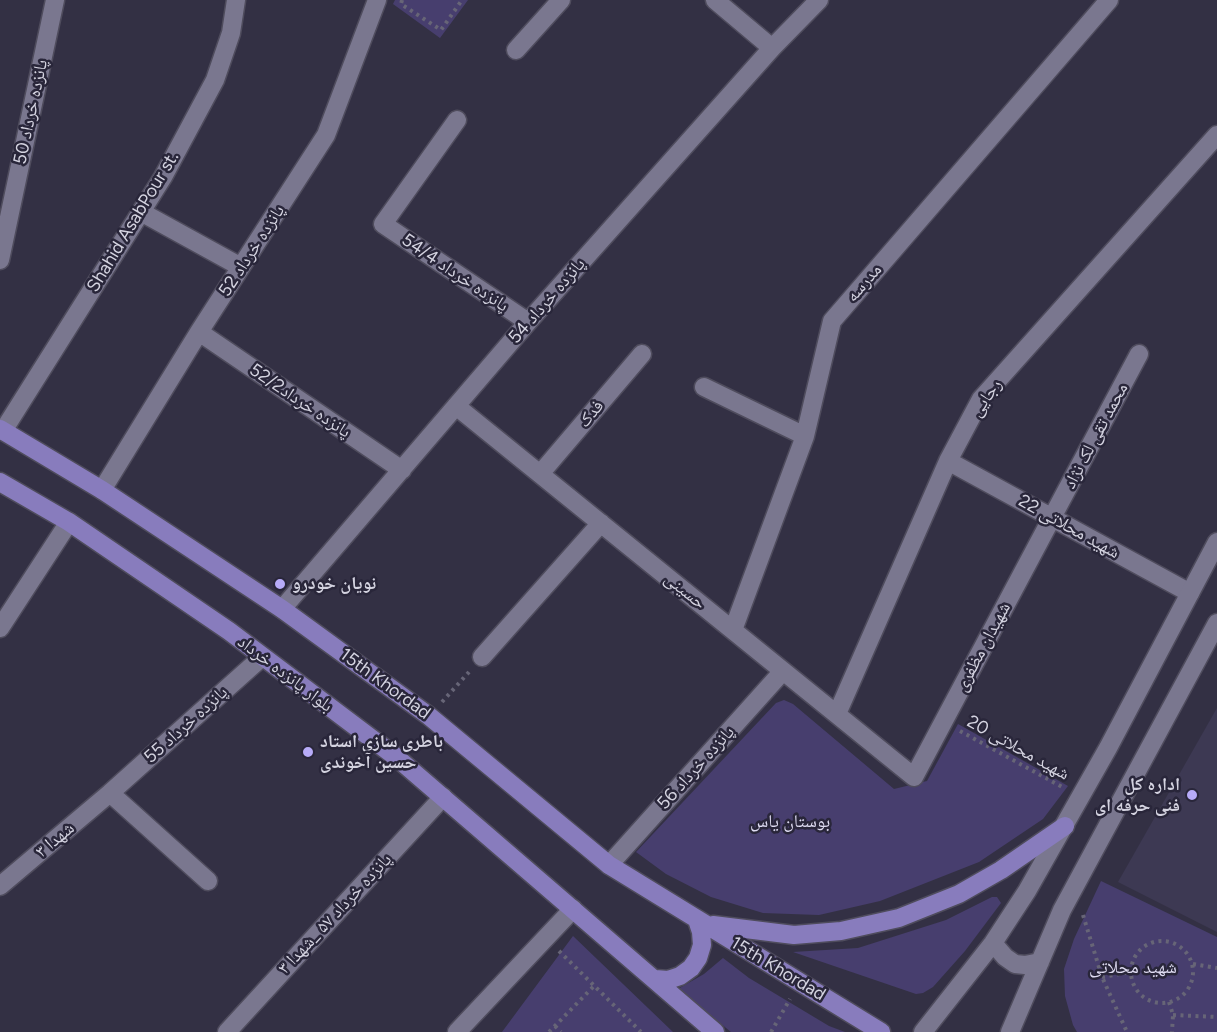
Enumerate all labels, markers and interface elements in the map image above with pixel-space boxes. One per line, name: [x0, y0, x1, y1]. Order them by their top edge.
street label: پانزده خرداد 50: [9, 58, 53, 166]
street label: Shahid AsabPour st.: [83, 148, 183, 296]
street label: پانزده خرداد 52: [214, 201, 290, 301]
street label: پانزده خرداد 54/4: [397, 229, 513, 317]
street label: پانزده خرداد 54: [504, 254, 590, 348]
street label: مدرسه: [842, 259, 886, 307]
street label: پانزده خرداد52/2: [245, 359, 355, 443]
street label: رجایی: [965, 375, 1007, 421]
street label: محمد تقی لک نژاد: [1059, 379, 1133, 493]
street label: فدک: [573, 396, 609, 432]
street label: شهید محلاتی 22: [1015, 490, 1123, 564]
street label: حسینی: [660, 568, 710, 614]
place label: نویان خودرو: [292, 573, 376, 595]
marker: نویان خودرو: [273, 577, 287, 591]
street label: شهیدان مظفری: [950, 599, 1016, 695]
street label: بلوار پانزده خرداد: [233, 631, 337, 717]
street label: 15th Khordad: [335, 644, 435, 724]
street label: پانزده خرداد 55: [140, 682, 232, 768]
street label: شهید محلاتی 20: [963, 711, 1073, 785]
street label: پانزده خرداد 56: [653, 722, 739, 814]
place label: باطری سازی استاد حسین آخوندی: [320, 731, 443, 774]
marker: باطری سازی استاد حسین آخوندی: [301, 745, 315, 759]
place label: اداره کل فنی حرفه ای: [1095, 774, 1180, 816]
marker: اداره کل فنی حرفه ای: [1185, 788, 1199, 802]
park label: بوستان یاس: [750, 811, 830, 833]
street label: شهدا ۳: [31, 818, 79, 862]
street label: پانزده خرداد ۵۷ _شهدا ۳: [274, 849, 396, 979]
street label: 15th Khordad: [727, 932, 829, 1006]
park label: شهید محلاتی: [1089, 957, 1177, 979]

